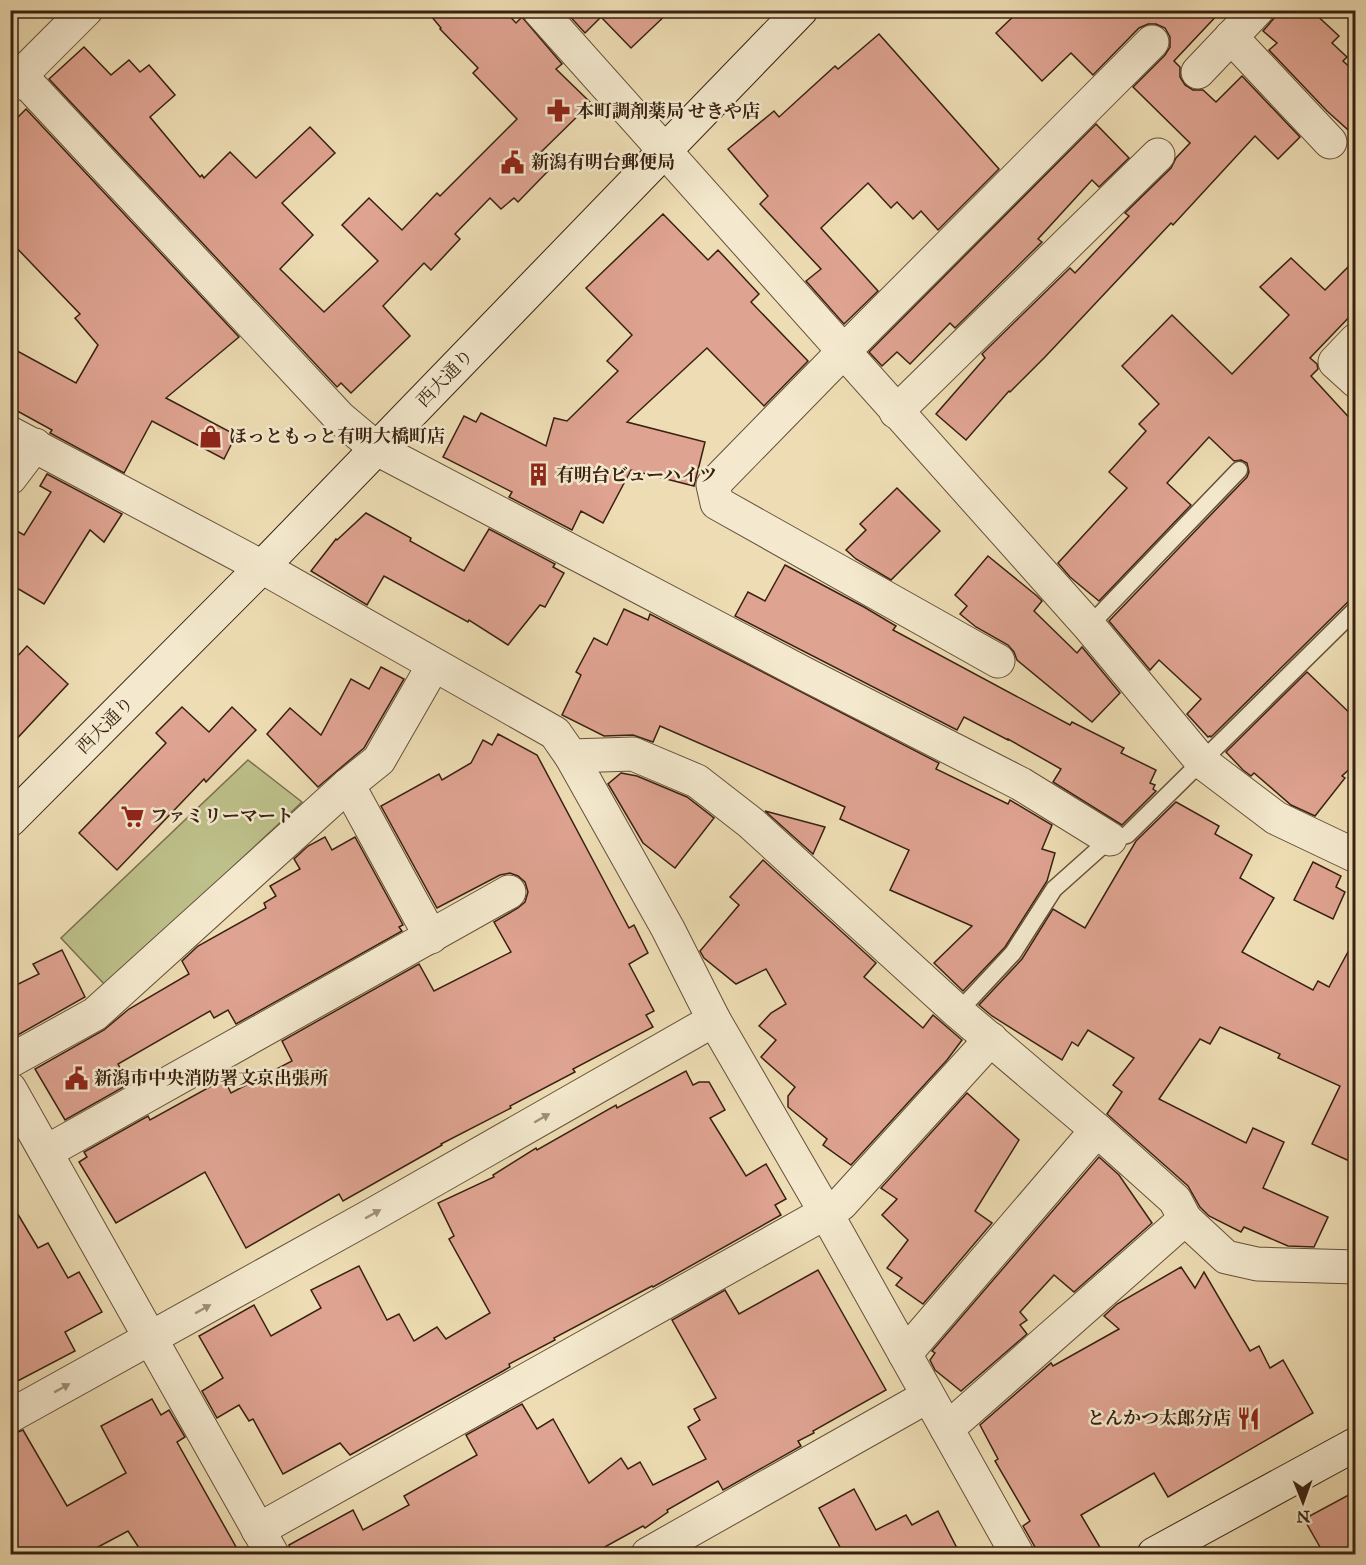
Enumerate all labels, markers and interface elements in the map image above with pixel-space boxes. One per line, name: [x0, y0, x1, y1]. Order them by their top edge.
pharmacy icon: 本町調剤薬局 せきや店: [545, 98, 571, 124]
place label: 本町調剤薬局 せきや店: [576, 100, 760, 122]
public building icon: 新潟有明台郵便局: [500, 149, 526, 175]
place label: 新潟有明台郵便局: [531, 151, 675, 173]
street label: 西大通り: [412, 344, 478, 412]
shop icon: ほっともっと有明大橋町店: [198, 423, 224, 449]
place label: ほっともっと有明大橋町店: [229, 425, 445, 447]
building icon: 有明台ビューハイツ: [525, 462, 551, 488]
place label: 有明台ビューハイツ: [556, 464, 717, 486]
street label: 西大通り: [72, 692, 138, 758]
supermarket icon: ファミリーマート: [119, 803, 145, 829]
place label: ファミリーマート: [150, 805, 294, 827]
public building icon: 新潟市中央消防署文京出張所: [63, 1065, 89, 1091]
place label: 新潟市中央消防署文京出張所: [94, 1067, 328, 1089]
one-way arrow: [534, 1113, 551, 1123]
one-way arrow: [365, 1209, 381, 1220]
one-way arrow: [194, 1304, 211, 1314]
one-way arrow: [54, 1383, 71, 1393]
restaurant icon: とんかつ太郎分店: [1236, 1405, 1262, 1431]
place label: とんかつ太郎分店: [1087, 1407, 1231, 1429]
north arrow: [1273, 1472, 1333, 1532]
text: N: [1296, 1507, 1310, 1526]

